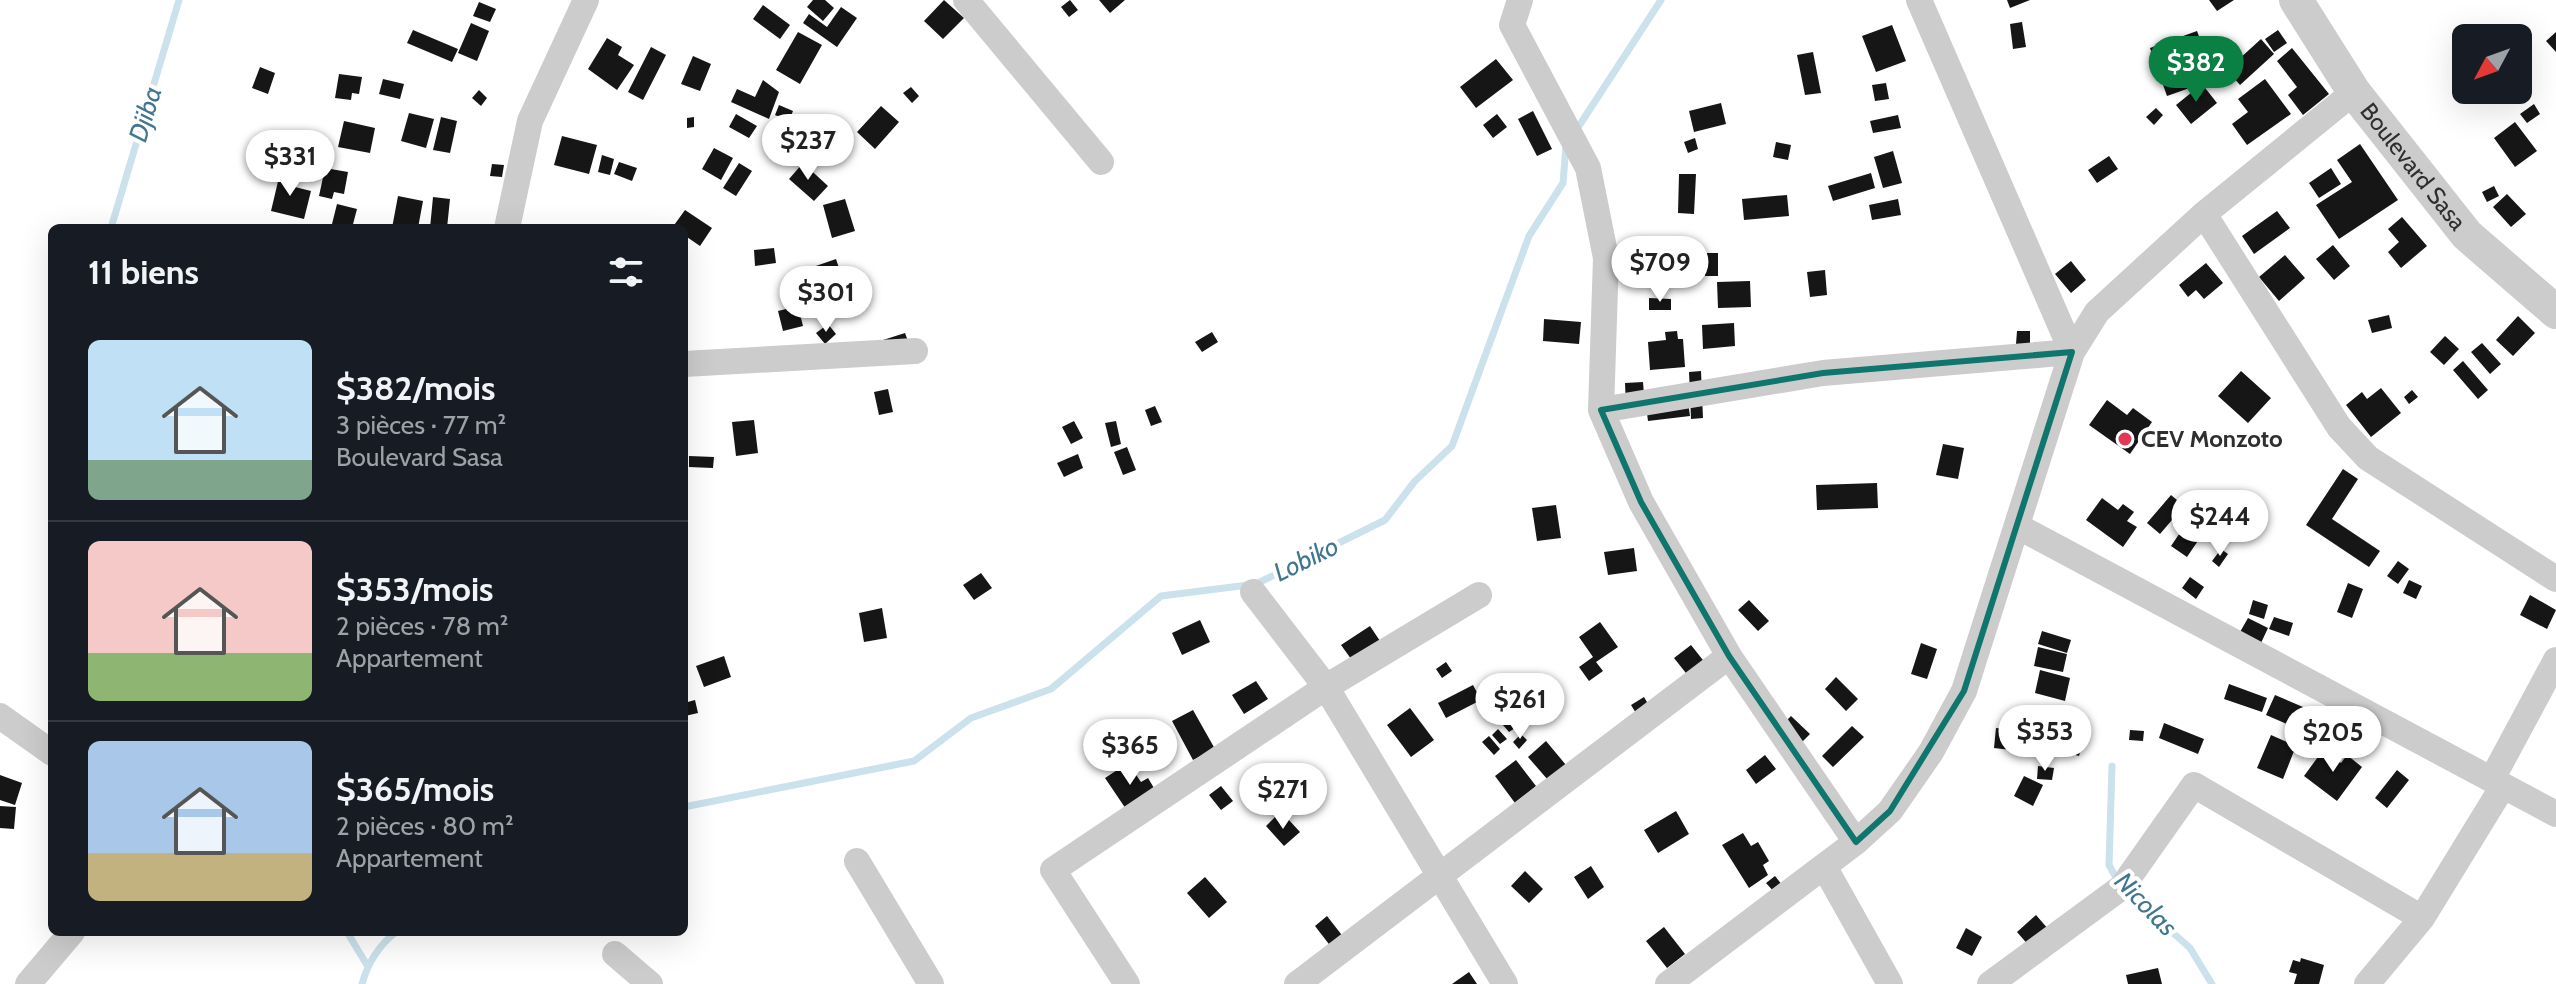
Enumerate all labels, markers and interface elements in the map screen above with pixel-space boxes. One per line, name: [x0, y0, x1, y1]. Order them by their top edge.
north arrow: [2452, 24, 2532, 104]
map controls: [2452, 24, 2532, 104]
pin: $382: [2149, 36, 2243, 104]
text: $382: [2167, 46, 2225, 78]
water label: Djiba: [122, 83, 168, 145]
street label: Boulevard Sasa: [2354, 97, 2473, 236]
pin: $237: [761, 114, 855, 182]
text: $237: [780, 124, 836, 156]
pin: $331: [243, 130, 337, 198]
text: $331: [264, 140, 316, 172]
pin: $709: [1613, 236, 1707, 304]
text: $709: [1629, 246, 1691, 278]
icon: filters: [604, 250, 648, 294]
text: 11 biens: [88, 251, 199, 293]
pin: $301: [779, 266, 873, 334]
text: $301: [797, 276, 855, 308]
text: $382/mois: [336, 367, 495, 409]
icon: home: [152, 372, 248, 468]
text: 3 pièces · 77 m²: [336, 409, 506, 441]
place label: CEV Monzoto: [2141, 424, 2283, 453]
marker: CEV Monzoto: [2116, 430, 2134, 448]
text: Boulevard Sasa: [336, 441, 503, 473]
pin: $244: [2173, 490, 2267, 558]
text: $244: [2189, 500, 2251, 532]
water label: Lobiko: [1268, 530, 1344, 588]
text: $353/mois: [336, 568, 493, 610]
icon: home: [152, 573, 248, 669]
text: 2 pièces · 78 m²: [336, 610, 508, 642]
text: Appartement: [336, 642, 483, 674]
pin: $261: [1473, 673, 1567, 741]
text: $261: [1493, 683, 1547, 715]
pin: $353: [1998, 705, 2092, 773]
pin: $205: [2286, 706, 2380, 774]
text: $353: [2016, 715, 2074, 747]
text: $205: [2302, 716, 2364, 748]
pin: $365: [1083, 719, 1177, 787]
text: $365: [1101, 729, 1159, 761]
pin: $271: [1236, 763, 1330, 831]
text: $365/mois: [336, 768, 494, 810]
icon: home: [152, 773, 248, 869]
text: $271: [1257, 773, 1309, 805]
text: 2 pièces · 80 m²: [336, 810, 514, 842]
text: Appartement: [336, 842, 483, 874]
water label: Nicolas: [2108, 865, 2184, 943]

